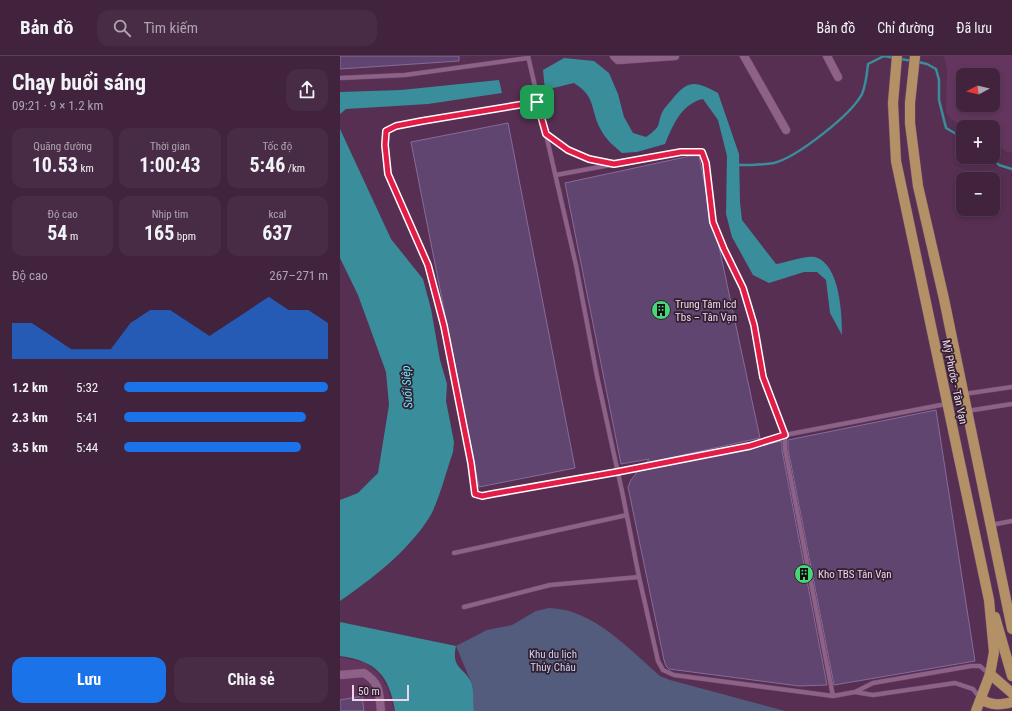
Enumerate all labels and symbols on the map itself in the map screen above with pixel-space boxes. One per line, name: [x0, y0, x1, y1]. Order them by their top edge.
north arrow: [956, 68, 1000, 112]
pin: [520, 85, 554, 119]
place label: Trung Tâm Icd Tbs – Tân Vạn: [675, 298, 737, 324]
building icon: Trung Tâm Icd Tbs – Tân Vạn: [650, 299, 672, 321]
street label: Mỹ Phước - Tân Vạn: [939, 339, 970, 425]
water label: Suối Siệp: [399, 365, 415, 409]
building icon: Kho TBS Tân Vạn: [793, 563, 815, 585]
place label: Kho TBS Tân Vạn: [818, 568, 892, 581]
park label: Khu du lịch Thủy Châu: [529, 648, 577, 674]
scale bar: [352, 683, 409, 702]

